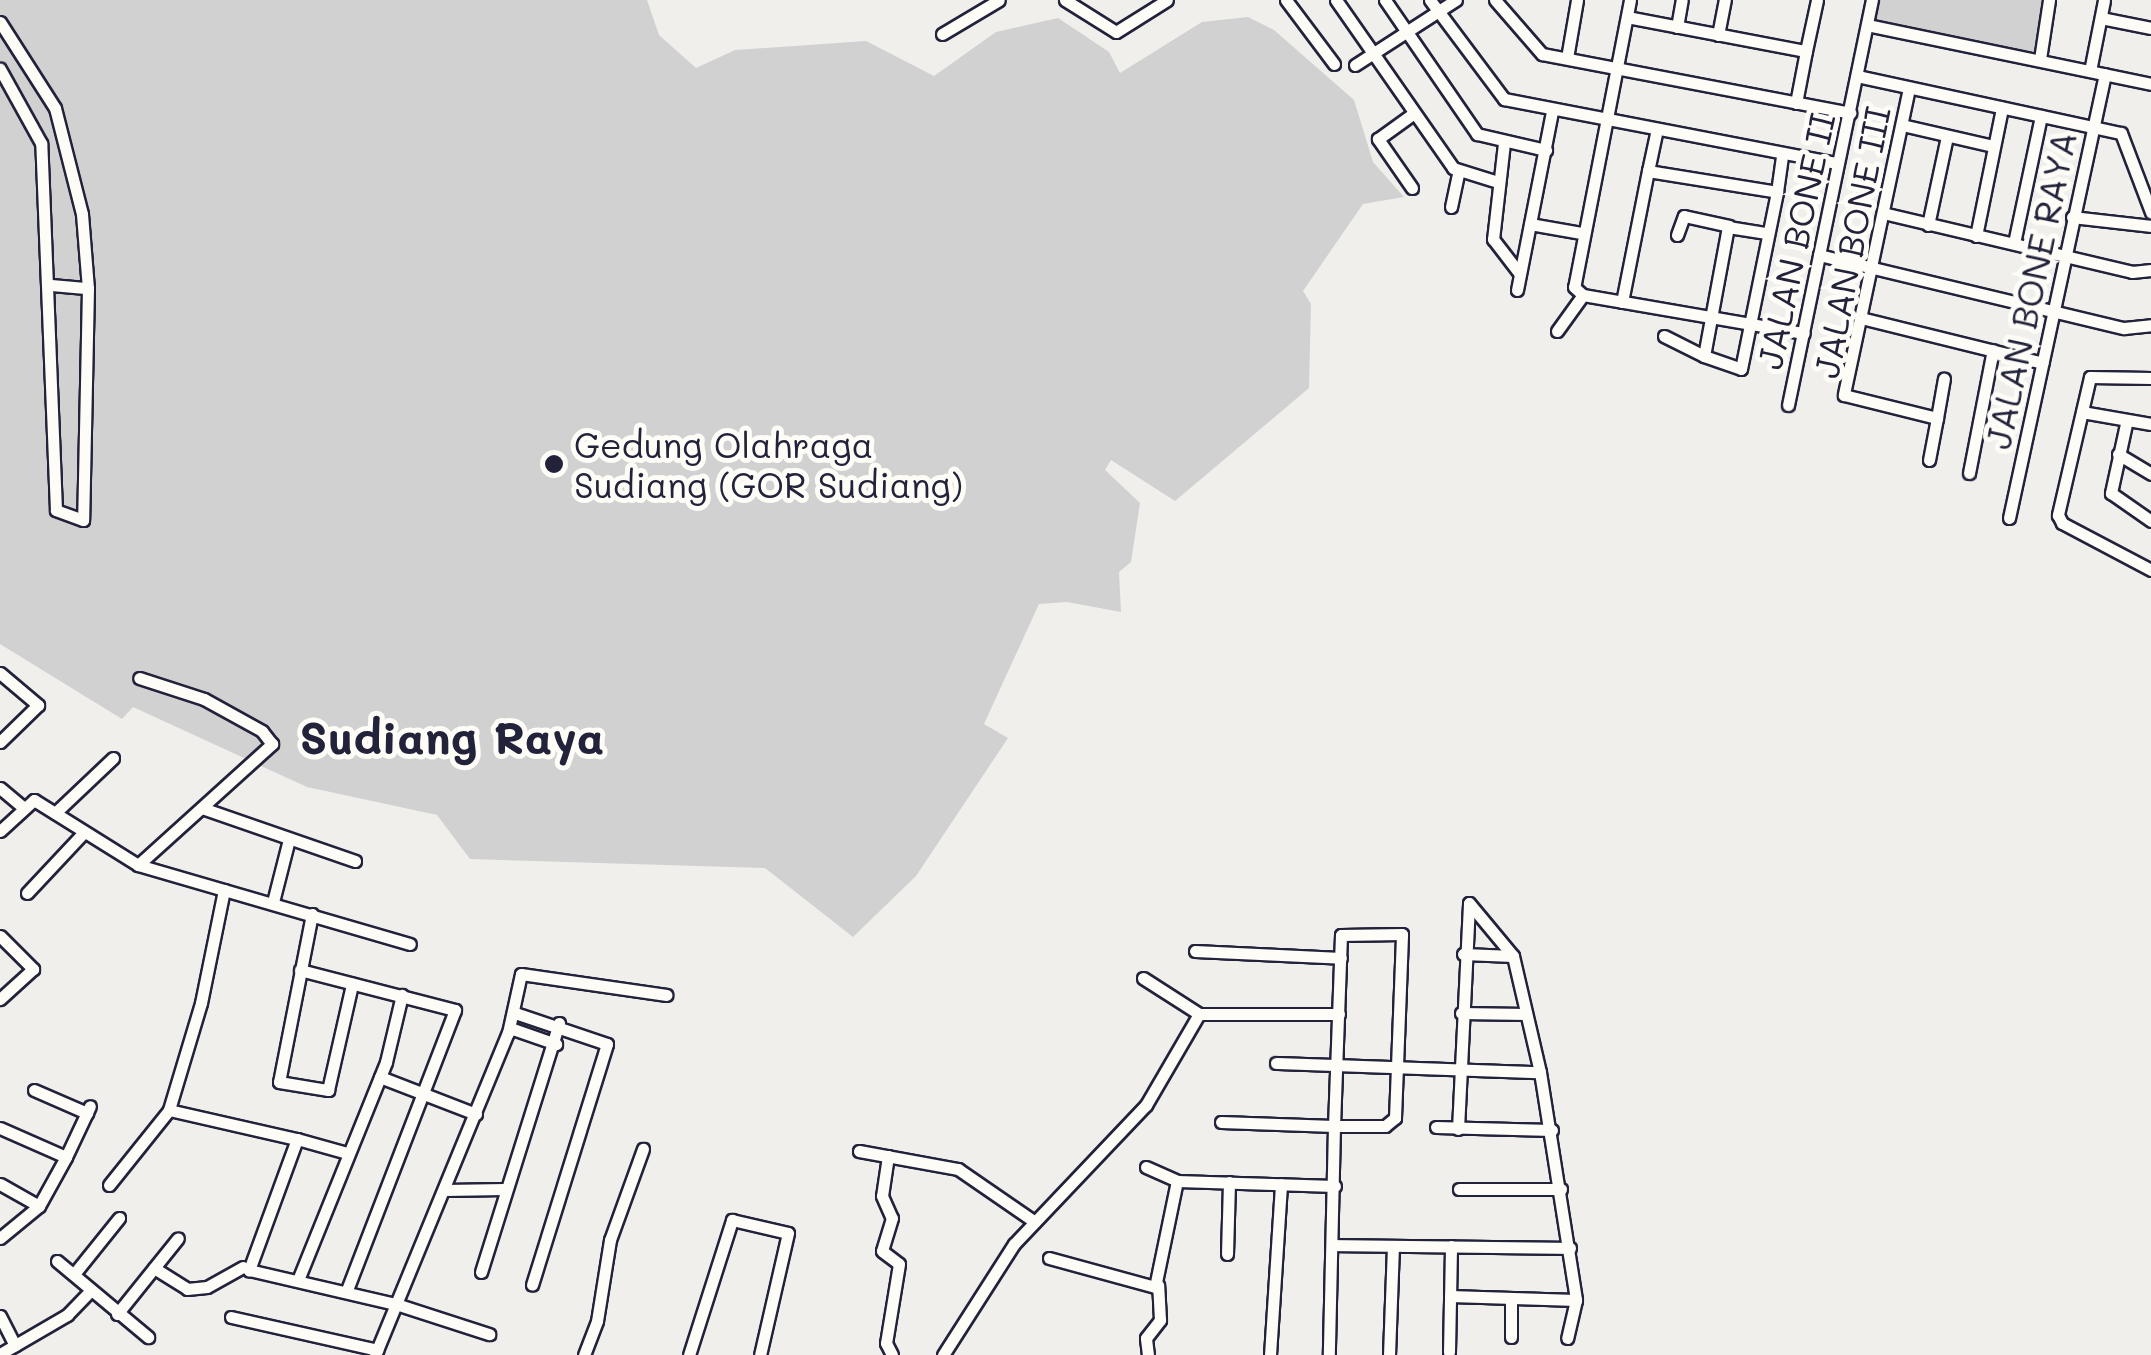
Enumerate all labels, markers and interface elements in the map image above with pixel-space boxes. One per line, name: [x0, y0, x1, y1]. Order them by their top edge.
street label: JALAN BONE III: [1804, 103, 1898, 381]
street label: JALAN BONE II: [1747, 109, 1843, 373]
street label: JALAN BONE RAYA: [1976, 127, 2084, 453]
place label: Gedung Olahraga Sudiang (GOR Sudiang): [574, 423, 963, 505]
marker: Gedung Olahraga Sudiang (GOR Sudiang): [543, 453, 565, 475]
district label: Sudiang Raya: [300, 710, 604, 764]

